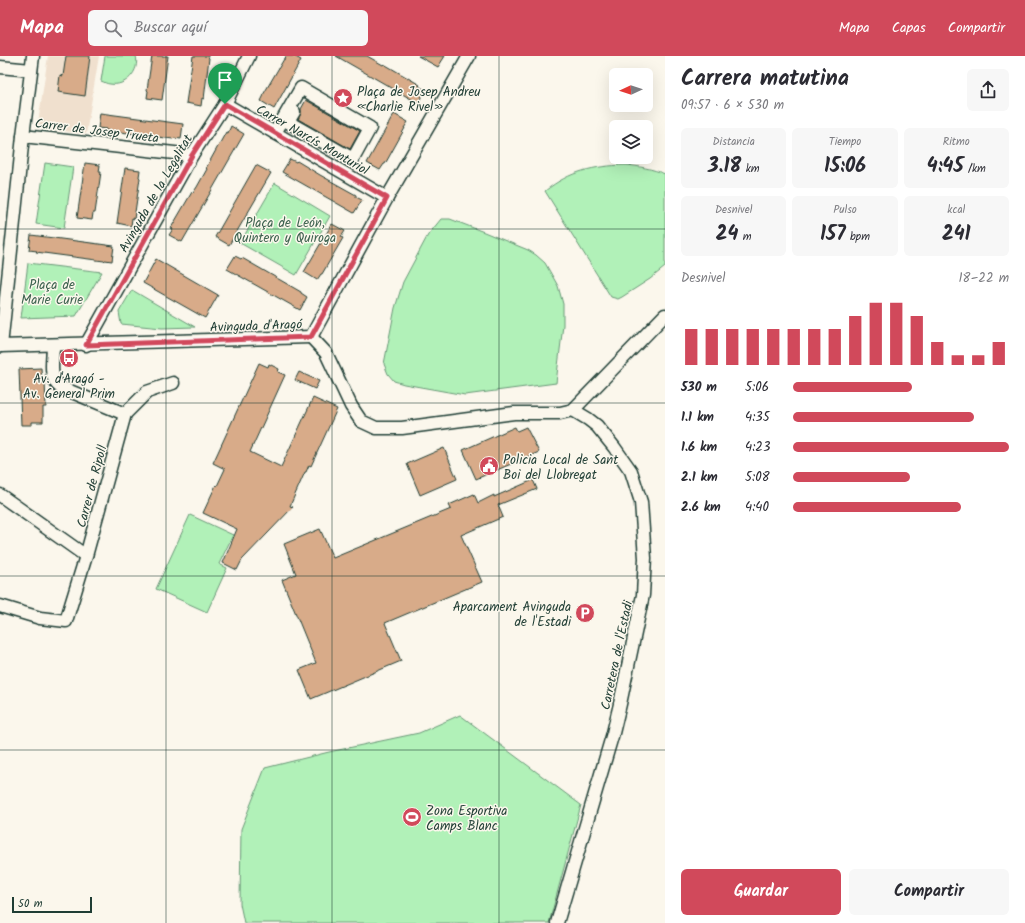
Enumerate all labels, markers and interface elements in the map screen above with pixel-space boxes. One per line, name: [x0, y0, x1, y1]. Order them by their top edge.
search box: [88, 10, 368, 46]
text: Mapa: [20, 13, 64, 43]
text: Buscar aquí: [134, 16, 207, 40]
icon: search: [102, 17, 124, 39]
text: Mapa: [839, 17, 870, 39]
text: Capas: [892, 17, 926, 39]
text: Compartir: [948, 17, 1005, 39]
text: Carrera matutina: [681, 62, 849, 97]
pin: [208, 63, 242, 104]
north arrow: [609, 68, 653, 112]
map controls: [609, 68, 653, 164]
icon: arrive: [214, 69, 236, 91]
button: share: [967, 69, 1009, 111]
place label: Plaça de Josep Andreu «Charlie Rivel»: [357, 82, 481, 118]
place icon: Plaça de Josep Andreu «Charlie Rivel»: [332, 87, 354, 109]
text: 09:57 · 6 × 530 m: [681, 95, 784, 116]
street label: Carrer Narcís Monturiol: [252, 99, 373, 181]
street label: Carrer de Josep Trueta: [34, 113, 160, 150]
button: layers: [609, 120, 653, 164]
street label: Avinguda de la Legalitat: [114, 130, 199, 257]
text: Distancia: [712, 133, 755, 151]
text: Tiempo: [829, 133, 861, 151]
text: Ritmo: [943, 133, 970, 151]
text: 3.18: [708, 151, 741, 183]
text: 15:06: [824, 151, 866, 183]
text: 4:45: [927, 151, 964, 183]
text: km: [741, 160, 760, 178]
text: /km: [964, 160, 986, 178]
text: Desnivel: [715, 201, 752, 219]
text: Pulso: [833, 201, 857, 219]
text: kcal: [947, 201, 965, 219]
park label: Plaça de León, Quintero y Quiroga: [234, 213, 336, 249]
text: 24: [716, 219, 738, 251]
text: 157: [820, 219, 846, 251]
text: 241: [942, 219, 971, 251]
text: m: [738, 228, 752, 246]
text: bpm: [846, 228, 870, 246]
text: Desnivel: [681, 268, 725, 289]
text: 18–22 m: [958, 268, 1009, 289]
park label: Plaça de Marie Curie: [21, 275, 83, 311]
street label: Avinguda d'Aragó: [210, 314, 304, 339]
bus stop icon: Av. d'Aragó - Av. General Prim: [58, 347, 80, 369]
place label: Av. d'Aragó - Av. General Prim: [23, 369, 115, 405]
text: 530 m: [681, 377, 717, 398]
text: 5:06: [745, 377, 769, 398]
text: 1.1 km: [681, 407, 714, 428]
text: 4:35: [745, 407, 770, 428]
text: 1.6 km: [681, 437, 717, 458]
text: 4:23: [745, 437, 770, 458]
street label: Carrer de Ripoll: [71, 443, 114, 530]
place label: Policia Local de Sant Boi del Llobregat: [503, 450, 619, 486]
public building icon: Policia Local de Sant Boi del Llobregat: [478, 455, 500, 477]
text: 2.1 km: [681, 467, 718, 488]
text: 5:08: [745, 467, 770, 488]
text: 2.6 km: [681, 497, 721, 518]
text: 4:40: [745, 497, 769, 518]
place label: Aparcament Avinguda de l'Estadi: [453, 597, 572, 633]
street label: Carretera de l'Estadi: [596, 598, 639, 712]
parking icon: Aparcament Avinguda de l'Estadi: [574, 602, 596, 624]
place label: Zona Esportiva Camps Blanc: [426, 801, 507, 837]
sports icon: Zona Esportiva Camps Blanc: [401, 806, 423, 828]
button: Guardar: [681, 869, 841, 915]
button: Compartir: [849, 869, 1009, 915]
scale bar: [12, 895, 92, 914]
text: 50 m: [18, 895, 43, 913]

